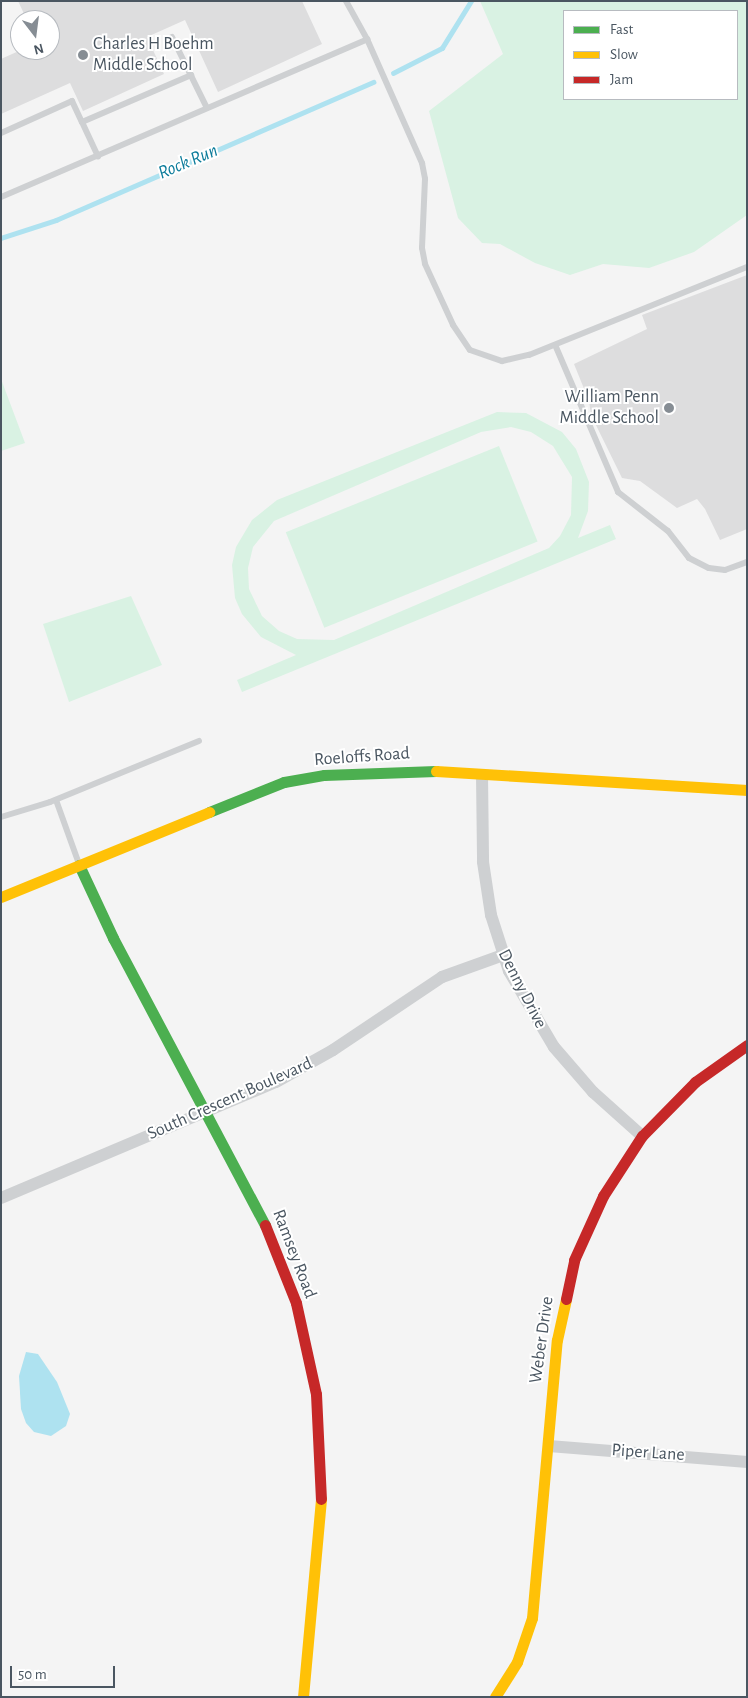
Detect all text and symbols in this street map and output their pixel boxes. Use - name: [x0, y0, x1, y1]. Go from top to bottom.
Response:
- north arrow: [10, 10, 60, 60]
- legend: [563, 10, 738, 100]
- text: Fast: [610, 22, 633, 37]
- place label: Charles H Boehm Middle School: [93, 34, 214, 76]
- text: N: [32, 40, 45, 57]
- text: Slow: [610, 47, 638, 62]
- marker: Charles H Boehm Middle School: [77, 49, 89, 61]
- text: Jam: [610, 72, 633, 87]
- water label: Rock Run: [155, 139, 221, 185]
- place label: William Penn Middle School: [560, 387, 659, 429]
- marker: William Penn Middle School: [663, 402, 675, 414]
- street label: Roeloffs Road: [314, 743, 410, 771]
- street label: Denny Drive: [493, 946, 551, 1032]
- street label: South Crescent Boulevard: [144, 1053, 316, 1145]
- street label: Ramsey Road: [267, 1206, 321, 1302]
- street label: Weber Drive: [525, 1295, 559, 1385]
- street label: Piper Lane: [611, 1440, 685, 1466]
- scale bar: [12, 1656, 118, 1688]
- text: 50 m: [18, 1667, 47, 1682]

